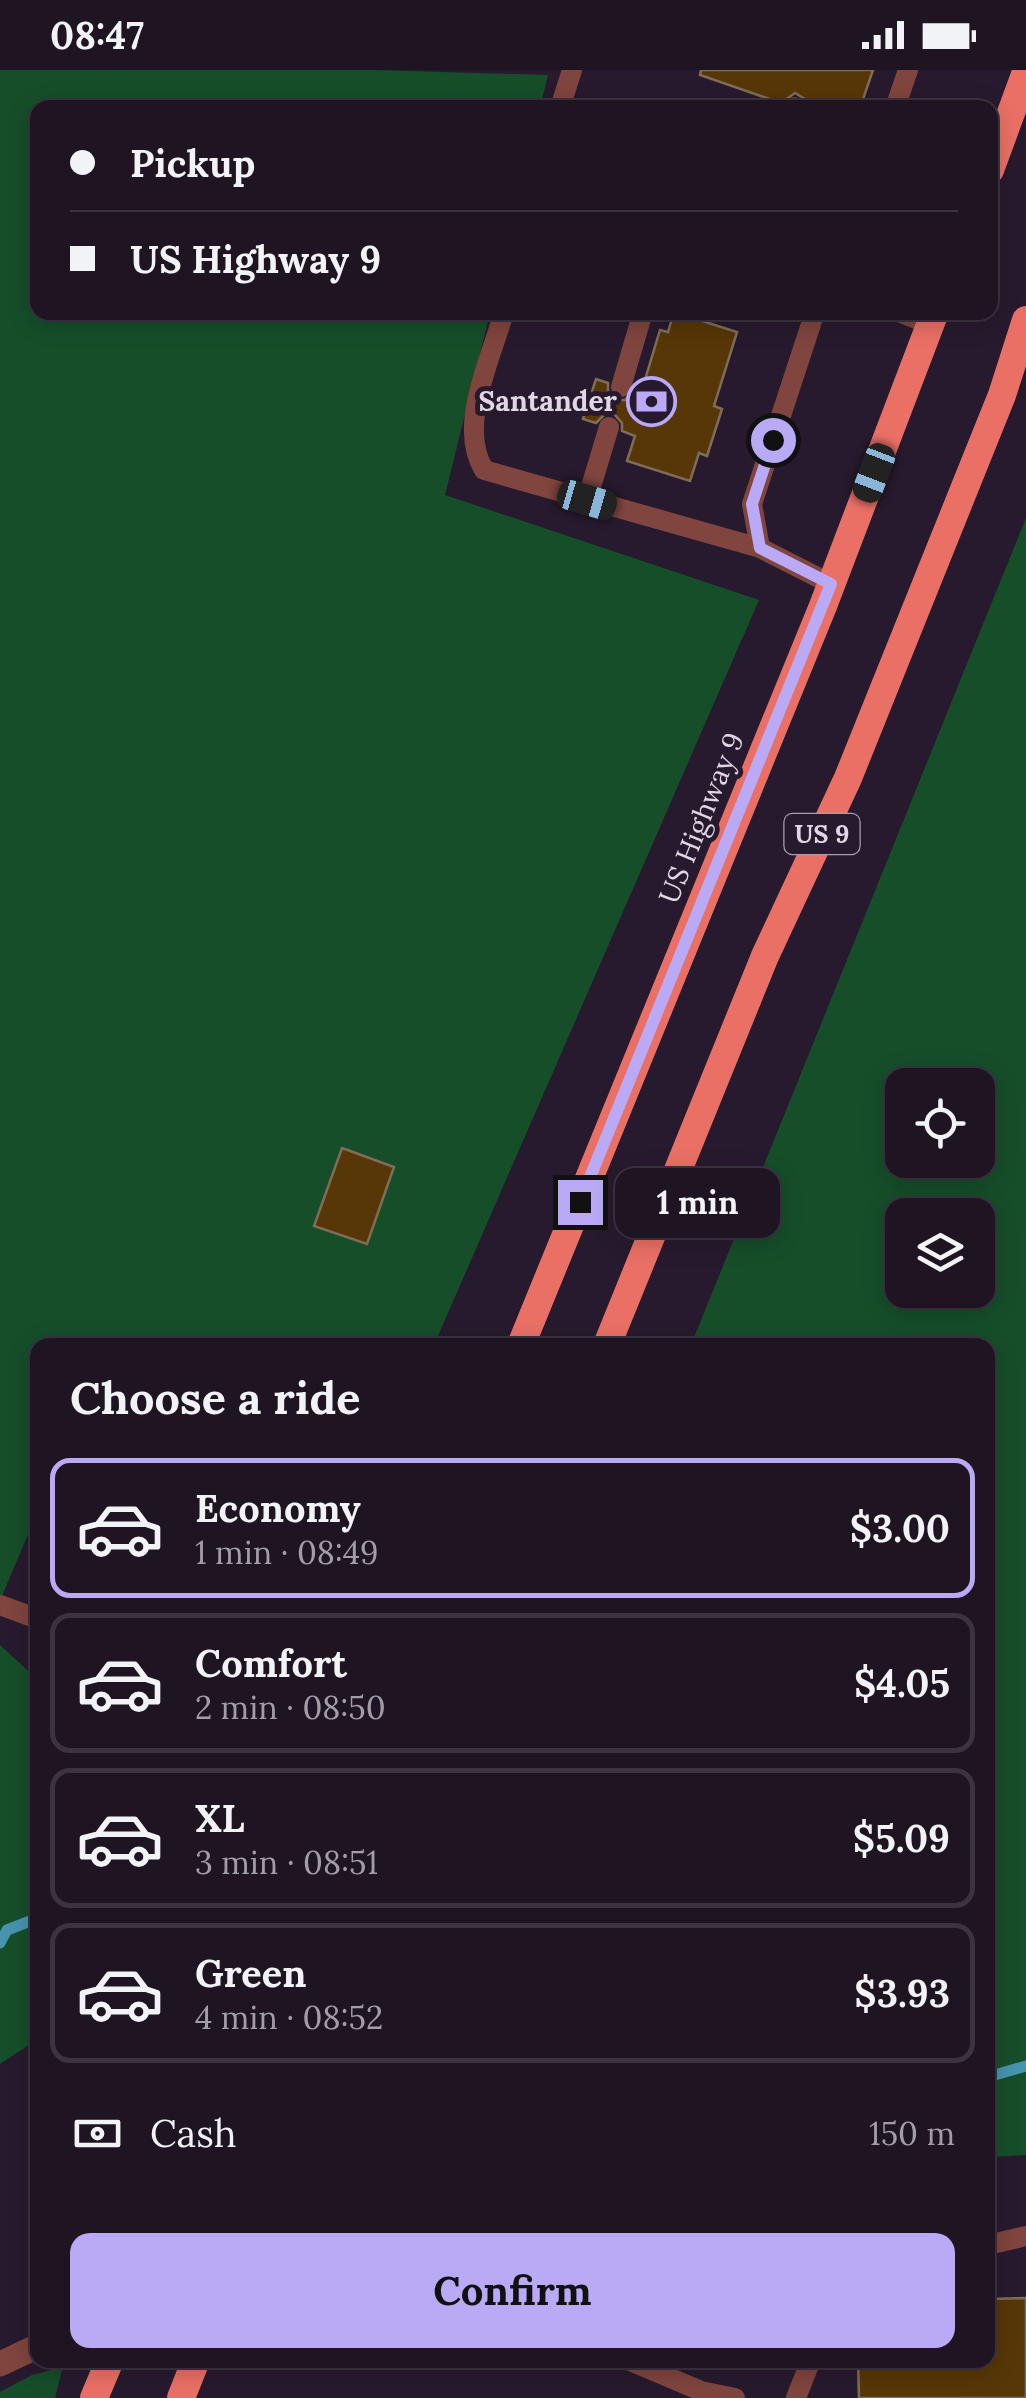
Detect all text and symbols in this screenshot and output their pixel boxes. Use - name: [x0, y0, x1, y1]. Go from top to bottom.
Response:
- text: 08:47: [50, 11, 144, 59]
- text: Pickup: [130, 139, 255, 187]
- text: US Highway 9: [130, 235, 381, 283]
- bank icon: Santander: [626, 375, 678, 427]
- place label: Santander: [479, 383, 618, 419]
- route start: [751, 418, 796, 463]
- car: [849, 440, 899, 506]
- car: [554, 477, 620, 523]
- street label: US Highway 9: [650, 727, 752, 909]
- road number: US 9: [784, 814, 860, 854]
- map controls: [885, 1068, 995, 1308]
- button: locate: [885, 1068, 995, 1178]
- callout: 1 min: [615, 1167, 780, 1237]
- route end: [558, 1180, 603, 1225]
- text: 1 min: [657, 1182, 738, 1223]
- button: layers: [885, 1198, 995, 1308]
- text: Choose a ride: [70, 1369, 360, 1426]
- icon: car: [75, 1483, 165, 1573]
- text: Economy: [195, 1484, 361, 1532]
- text: $3.00: [850, 1504, 950, 1552]
- text: 1 min · 08:49: [195, 1532, 379, 1573]
- icon: car: [75, 1638, 165, 1728]
- text: Comfort: [195, 1639, 347, 1687]
- text: $4.05: [854, 1659, 950, 1707]
- text: 2 min · 08:50: [195, 1687, 386, 1728]
- icon: car: [75, 1793, 165, 1883]
- text: XL: [195, 1794, 245, 1842]
- text: $5.09: [853, 1814, 950, 1862]
- text: 3 min · 08:51: [195, 1842, 378, 1883]
- icon: car: [75, 1948, 165, 2038]
- text: Green: [195, 1949, 307, 1997]
- text: $3.93: [854, 1969, 950, 2017]
- text: 4 min · 08:52: [195, 1997, 383, 2038]
- icon: cash: [70, 2106, 125, 2161]
- text: Cash: [150, 2109, 237, 2157]
- text: 150 m: [869, 2113, 955, 2154]
- button: Confirm: [70, 2233, 955, 2348]

